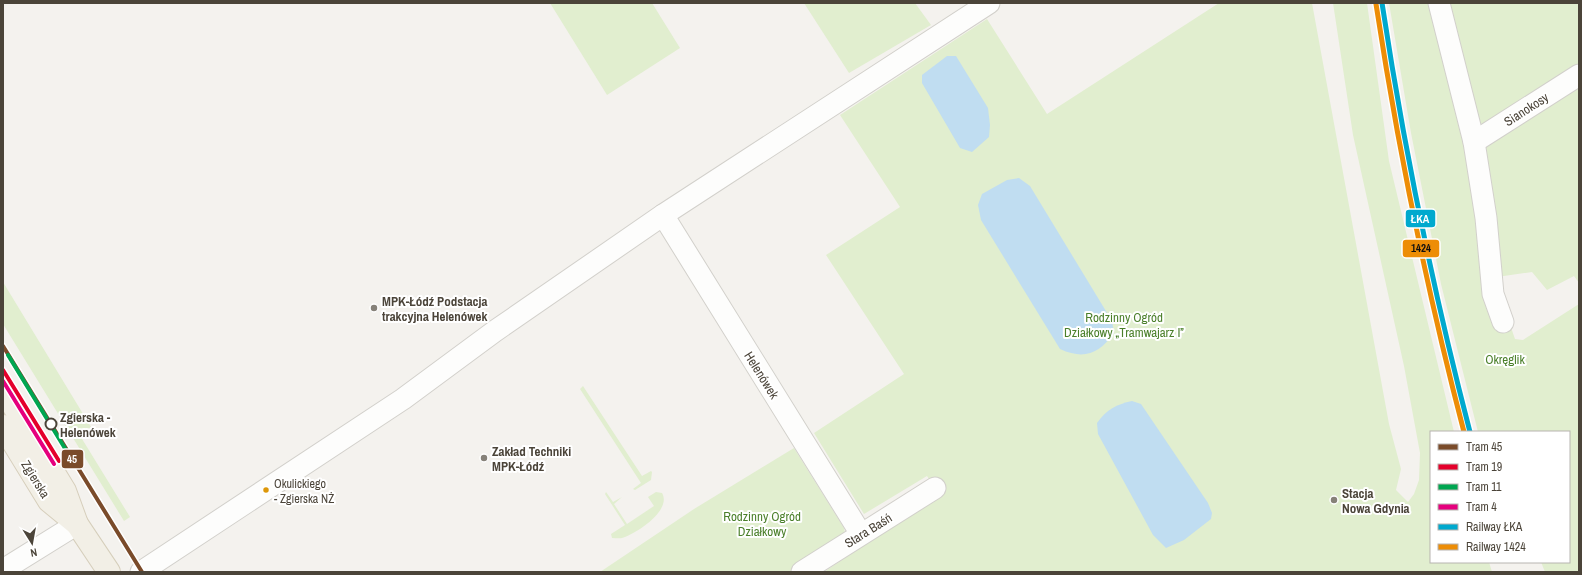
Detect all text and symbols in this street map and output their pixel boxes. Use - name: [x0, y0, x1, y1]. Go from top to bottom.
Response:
- street label: Sianokosy: [1501, 88, 1552, 130]
- line badge: ŁKA: [1405, 209, 1436, 228]
- text: ŁKA: [1411, 212, 1430, 226]
- line badge: 1424: [1402, 239, 1440, 258]
- text: 1424: [1411, 241, 1431, 255]
- place label: MPK-Łódź Podstacja trakcyjna Helenówek: [382, 293, 488, 325]
- marker: MPK-Łódź Podstacja trakcyjna Helenówek: [369, 303, 379, 313]
- park label: Rodzinny Ogród Działkowy „Tramwajarz I”: [1064, 309, 1184, 341]
- street label: Helenówek: [740, 348, 783, 403]
- park label: Okręglik: [1485, 351, 1526, 368]
- place label: Zgierska - Helenówek: [60, 409, 116, 441]
- marker: Zgierska - Helenówek: [44, 417, 58, 431]
- legend: [1430, 431, 1570, 563]
- text: Tram 45: [1466, 439, 1503, 455]
- place label: Zakład Techniki MPK-Łódź: [492, 443, 571, 475]
- line badge: 45: [61, 449, 84, 469]
- text: 45: [67, 452, 77, 466]
- marker: Zakład Techniki MPK-Łódź: [479, 453, 489, 463]
- street label: Zgierska: [17, 457, 54, 501]
- text: Tram 19: [1466, 459, 1502, 475]
- place label: Okulickiego - Zgierska NŻ: [274, 476, 334, 507]
- text: Tram 11: [1466, 479, 1502, 495]
- marker: Okulickiego - Zgierska NŻ: [261, 485, 271, 495]
- place label: Stacja Nowa Gdynia: [1342, 485, 1410, 517]
- marker: Stacja Nowa Gdynia: [1329, 495, 1339, 505]
- text: Tram 4: [1466, 499, 1497, 515]
- park label: Rodzinny Ogród Działkowy: [723, 508, 801, 540]
- street label: Stara Baśń: [841, 509, 895, 552]
- text: Railway ŁKA: [1466, 519, 1523, 535]
- north arrow: [12, 523, 52, 563]
- text: Railway 1424: [1466, 539, 1526, 555]
- text: N: [29, 545, 38, 560]

